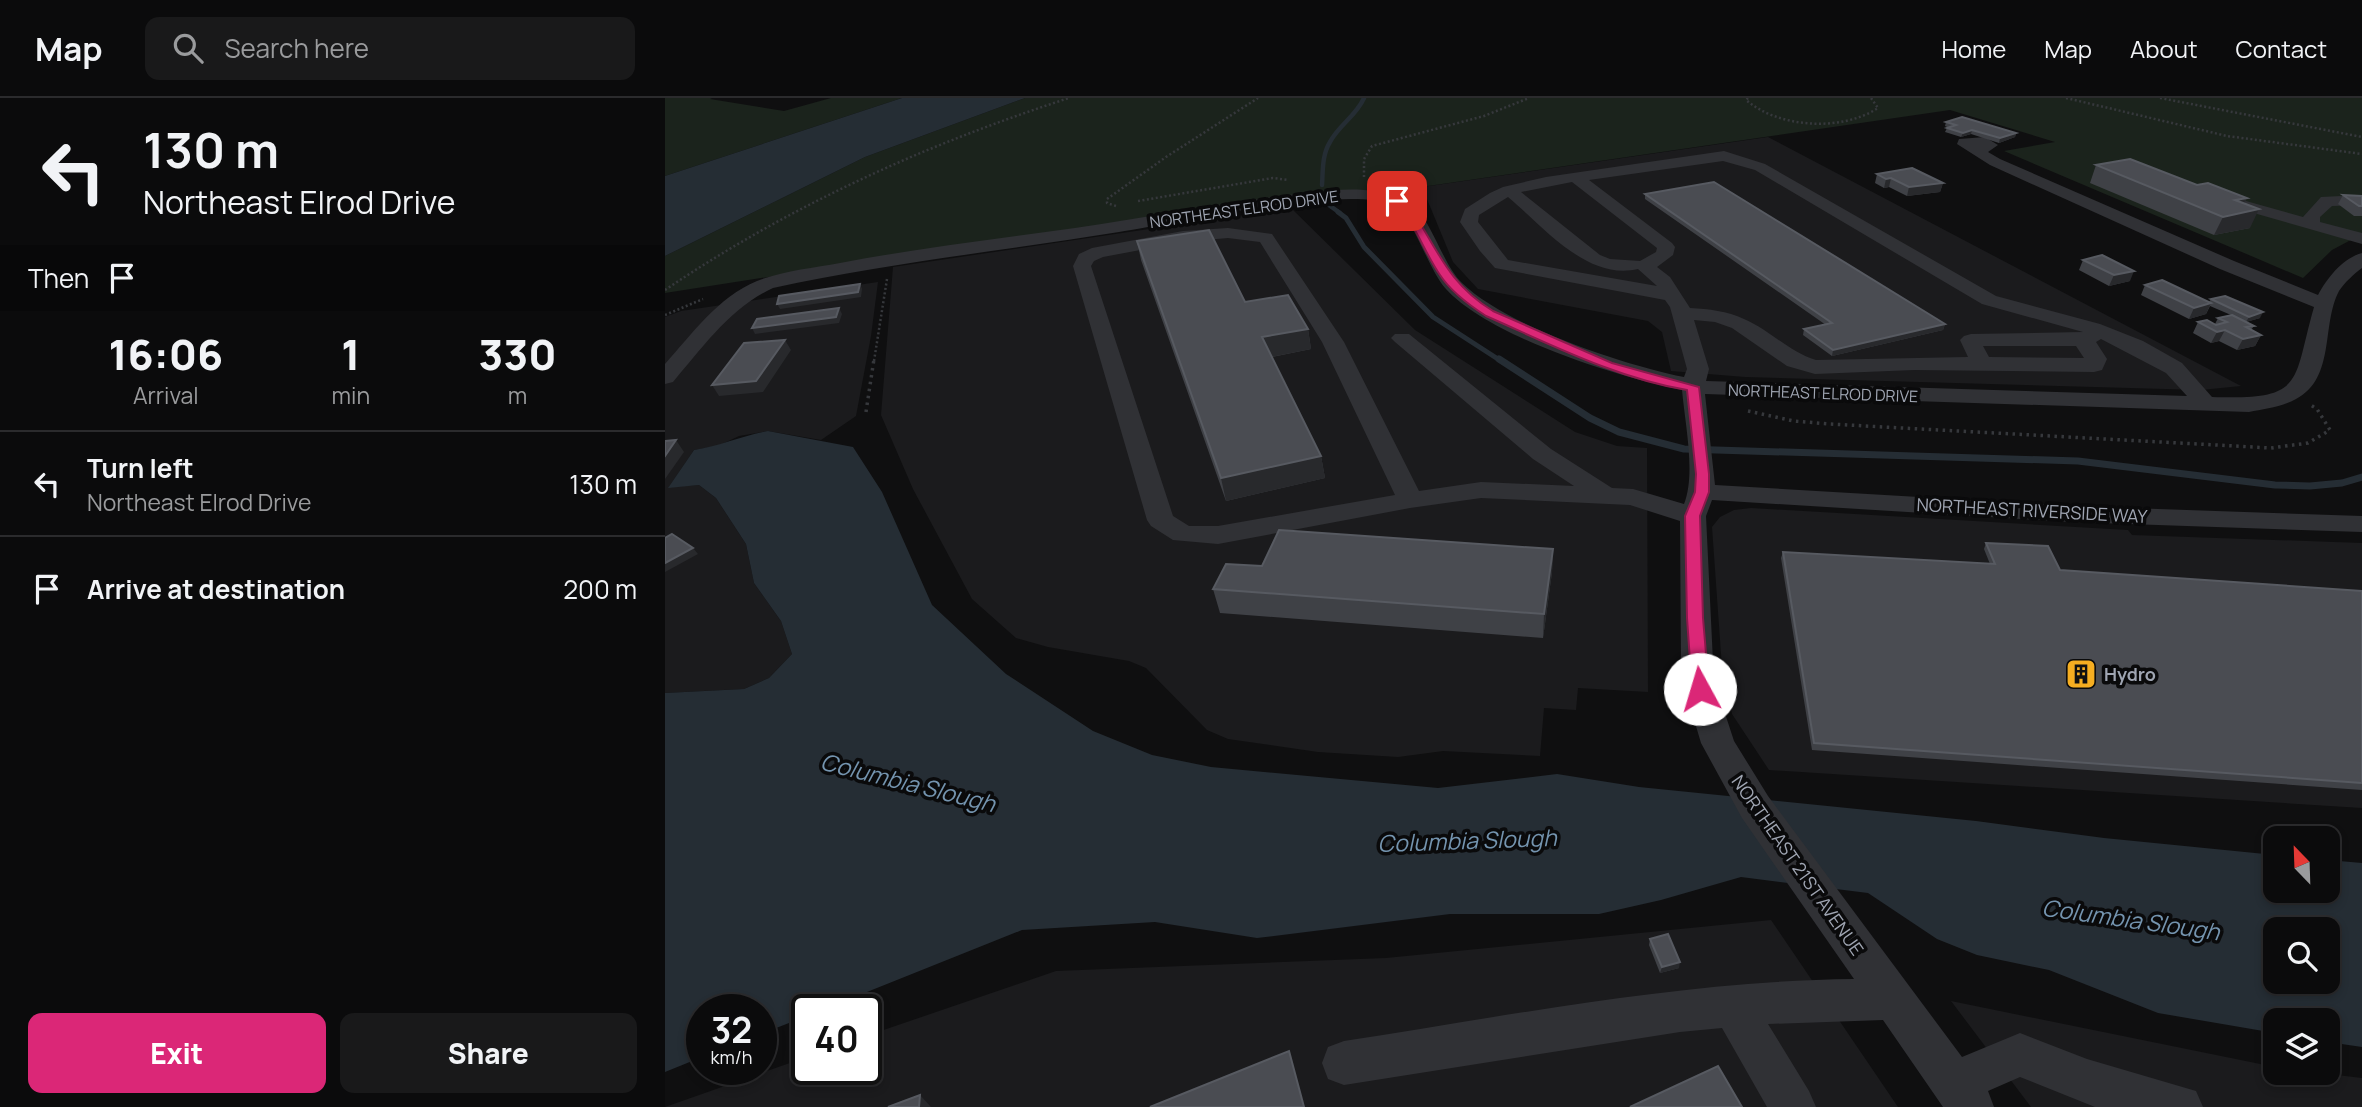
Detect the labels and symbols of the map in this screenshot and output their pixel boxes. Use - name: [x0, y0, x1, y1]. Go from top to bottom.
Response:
- pin: [1367, 171, 1427, 231]
- street label: NORTHEAST ELROD DRIVE: [1148, 185, 1340, 233]
- street label: NORTHEAST ELROD DRIVE: [1727, 379, 1919, 407]
- street label: NORTHEAST RIVERSIDE WAY: [1916, 492, 2149, 528]
- position arrow: [1663, 652, 1737, 726]
- building icon: Hydro: [2064, 657, 2098, 691]
- place label: Hydro: [2104, 662, 2156, 686]
- water label: Columbia Slough: [817, 745, 1000, 820]
- street label: NORTHEAST 21ST AVENUE: [1727, 770, 1869, 960]
- water label: Columbia Slough: [1377, 821, 1558, 859]
- north arrow: [2263, 826, 2340, 903]
- water label: Columbia Slough: [2040, 891, 2223, 947]
- speed limit sign: 40: [791, 994, 882, 1085]

